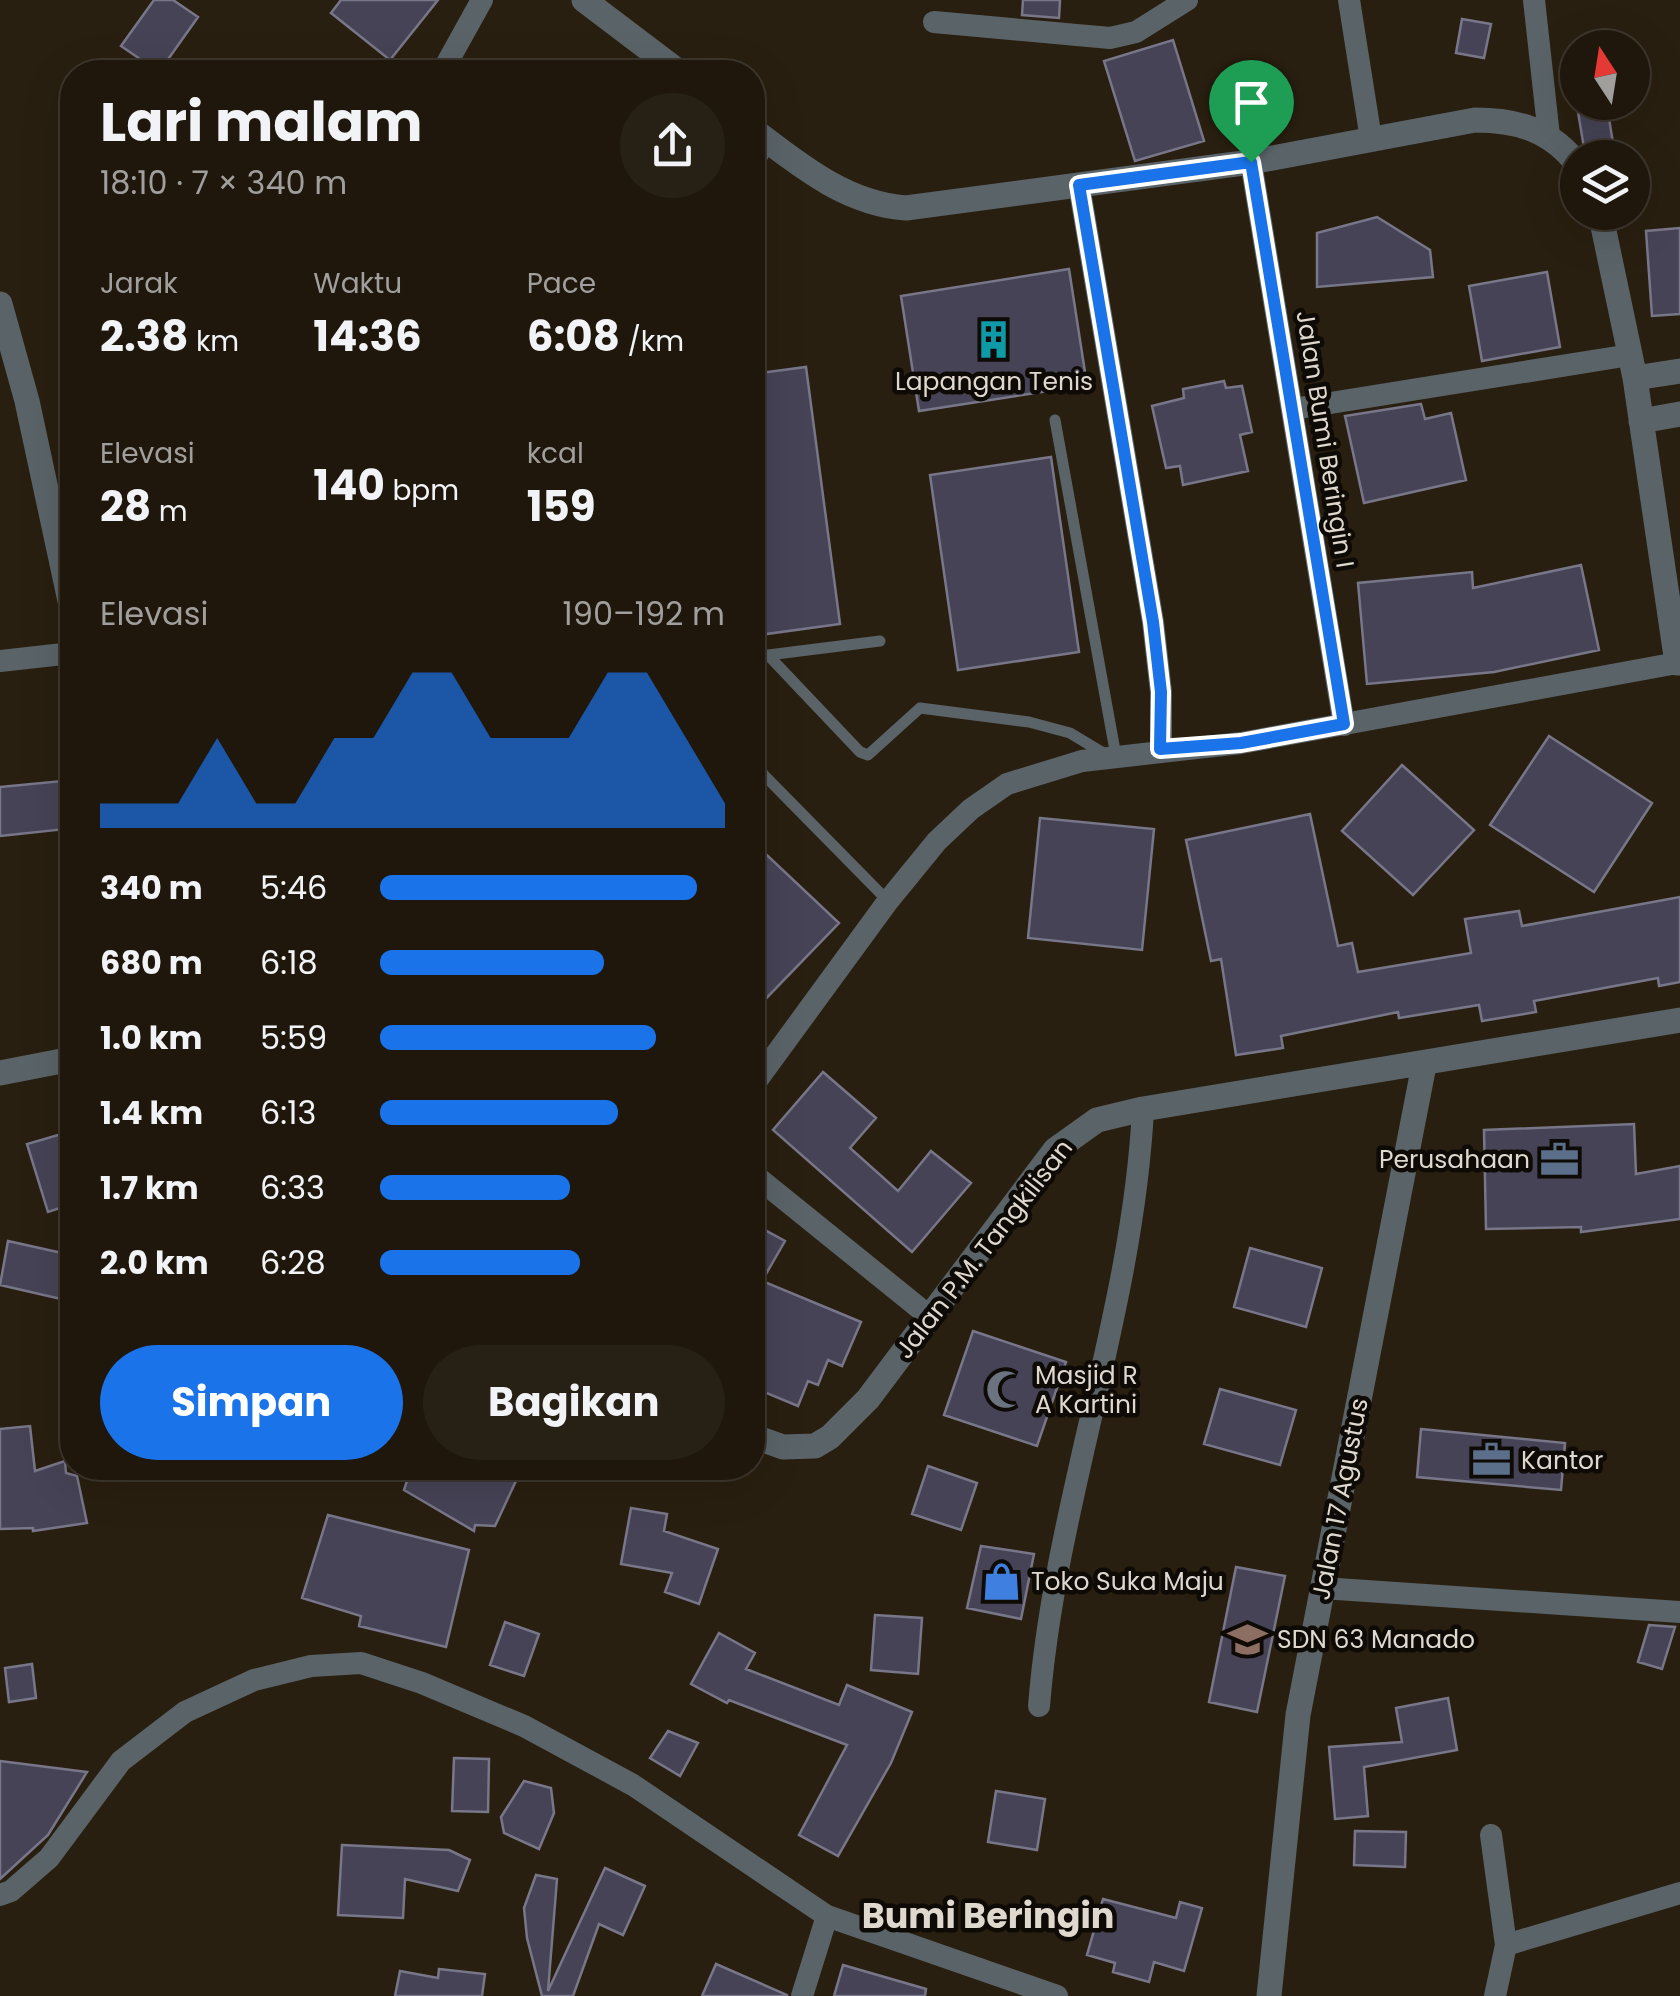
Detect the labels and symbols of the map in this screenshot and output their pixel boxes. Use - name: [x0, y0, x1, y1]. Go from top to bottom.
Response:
- north arrow: [1560, 30, 1650, 120]
- pin: [1209, 60, 1294, 163]
- street label: Jalan Bumi Beringin I: [1287, 308, 1363, 570]
- building icon: Lapangan Tenis: [973, 319, 1015, 361]
- place label: Lapangan Tenis: [895, 364, 1093, 399]
- street label: Jalan P.M. Tangkilisan: [887, 1132, 1081, 1366]
- office icon: Perusahaan: [1539, 1138, 1581, 1180]
- place label: Perusahaan: [1379, 1142, 1530, 1177]
- place label: Masjid R A Kartini: [1035, 1358, 1138, 1422]
- mosque icon: Masjid R A Kartini: [984, 1368, 1026, 1410]
- street label: Jalan 17 Agustus: [1303, 1395, 1377, 1603]
- office icon: Kantor: [1470, 1439, 1512, 1481]
- place label: Kantor: [1521, 1443, 1603, 1478]
- shop icon: Toko Suka Maju: [980, 1560, 1022, 1602]
- place label: Toko Suka Maju: [1031, 1564, 1224, 1599]
- school or university icon: SDN 63 Manado: [1226, 1618, 1268, 1660]
- place label: SDN 63 Manado: [1277, 1622, 1475, 1657]
- district label: Bumi Beringin: [862, 1891, 1114, 1940]

